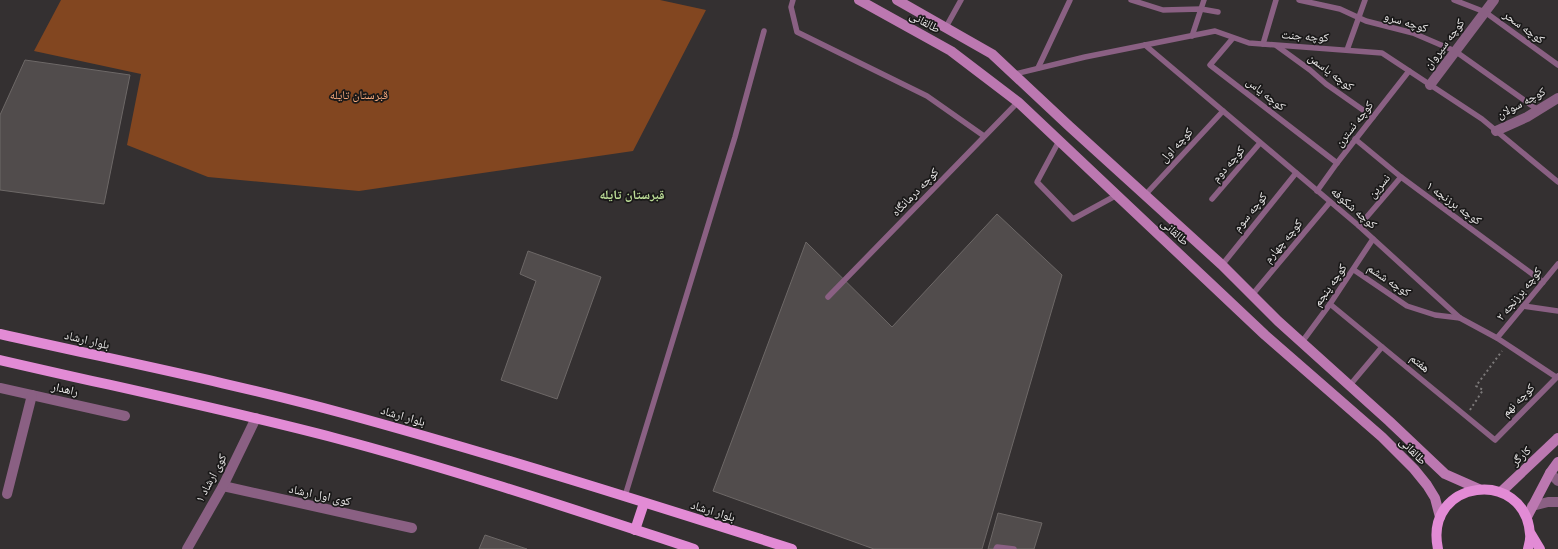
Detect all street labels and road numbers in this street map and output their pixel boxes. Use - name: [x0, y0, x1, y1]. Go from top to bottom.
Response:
- street label: کوچه سحر: [1500, 6, 1548, 47]
- street label: طالقانی: [907, 7, 943, 36]
- street label: کوچه سرو: [1382, 8, 1430, 35]
- street label: کوچه سیروان: [1420, 16, 1468, 72]
- street label: کوچه جنت: [1281, 26, 1329, 45]
- street label: کوچه یاسمن: [1305, 49, 1357, 94]
- street label: کوچه یاس: [1243, 74, 1289, 114]
- street label: کوچه سولان: [1494, 83, 1548, 122]
- street label: کوچه نسترن: [1331, 98, 1376, 150]
- street label: کوچه اول: [1156, 124, 1196, 165]
- street label: کوچه دوم: [1208, 142, 1248, 186]
- street label: کوچه درمانگاه: [888, 164, 941, 219]
- street label: نسرین: [1364, 170, 1393, 201]
- street label: کوچه برزنجه ۱: [1424, 178, 1485, 228]
- street label: کوچه شکوفه: [1328, 184, 1380, 232]
- street label: کوچه سوم: [1229, 189, 1271, 235]
- street label: طالقانی: [1158, 215, 1192, 248]
- street label: کوچه چهارم: [1260, 216, 1306, 266]
- street label: کوچه پنجم: [1310, 260, 1351, 309]
- street label: کوچه ششم: [1364, 260, 1414, 300]
- street label: کوچه برزنجه ۲: [1492, 264, 1545, 324]
- street label: بلوار ارشاد: [63, 327, 111, 352]
- street label: هفتم: [1407, 350, 1433, 376]
- street label: راهدار: [49, 378, 80, 399]
- street label: کوچه نهم: [1498, 380, 1538, 420]
- street label: بلوار ارشاد: [379, 402, 427, 429]
- street label: طالقانی: [1397, 434, 1430, 468]
- street label: کارگر: [1507, 442, 1534, 469]
- street label: کوی ارشاد ۱: [192, 451, 230, 505]
- street label: کوی اول ارشاد: [288, 481, 352, 508]
- street label: بلوار ارشاد: [689, 497, 737, 525]

